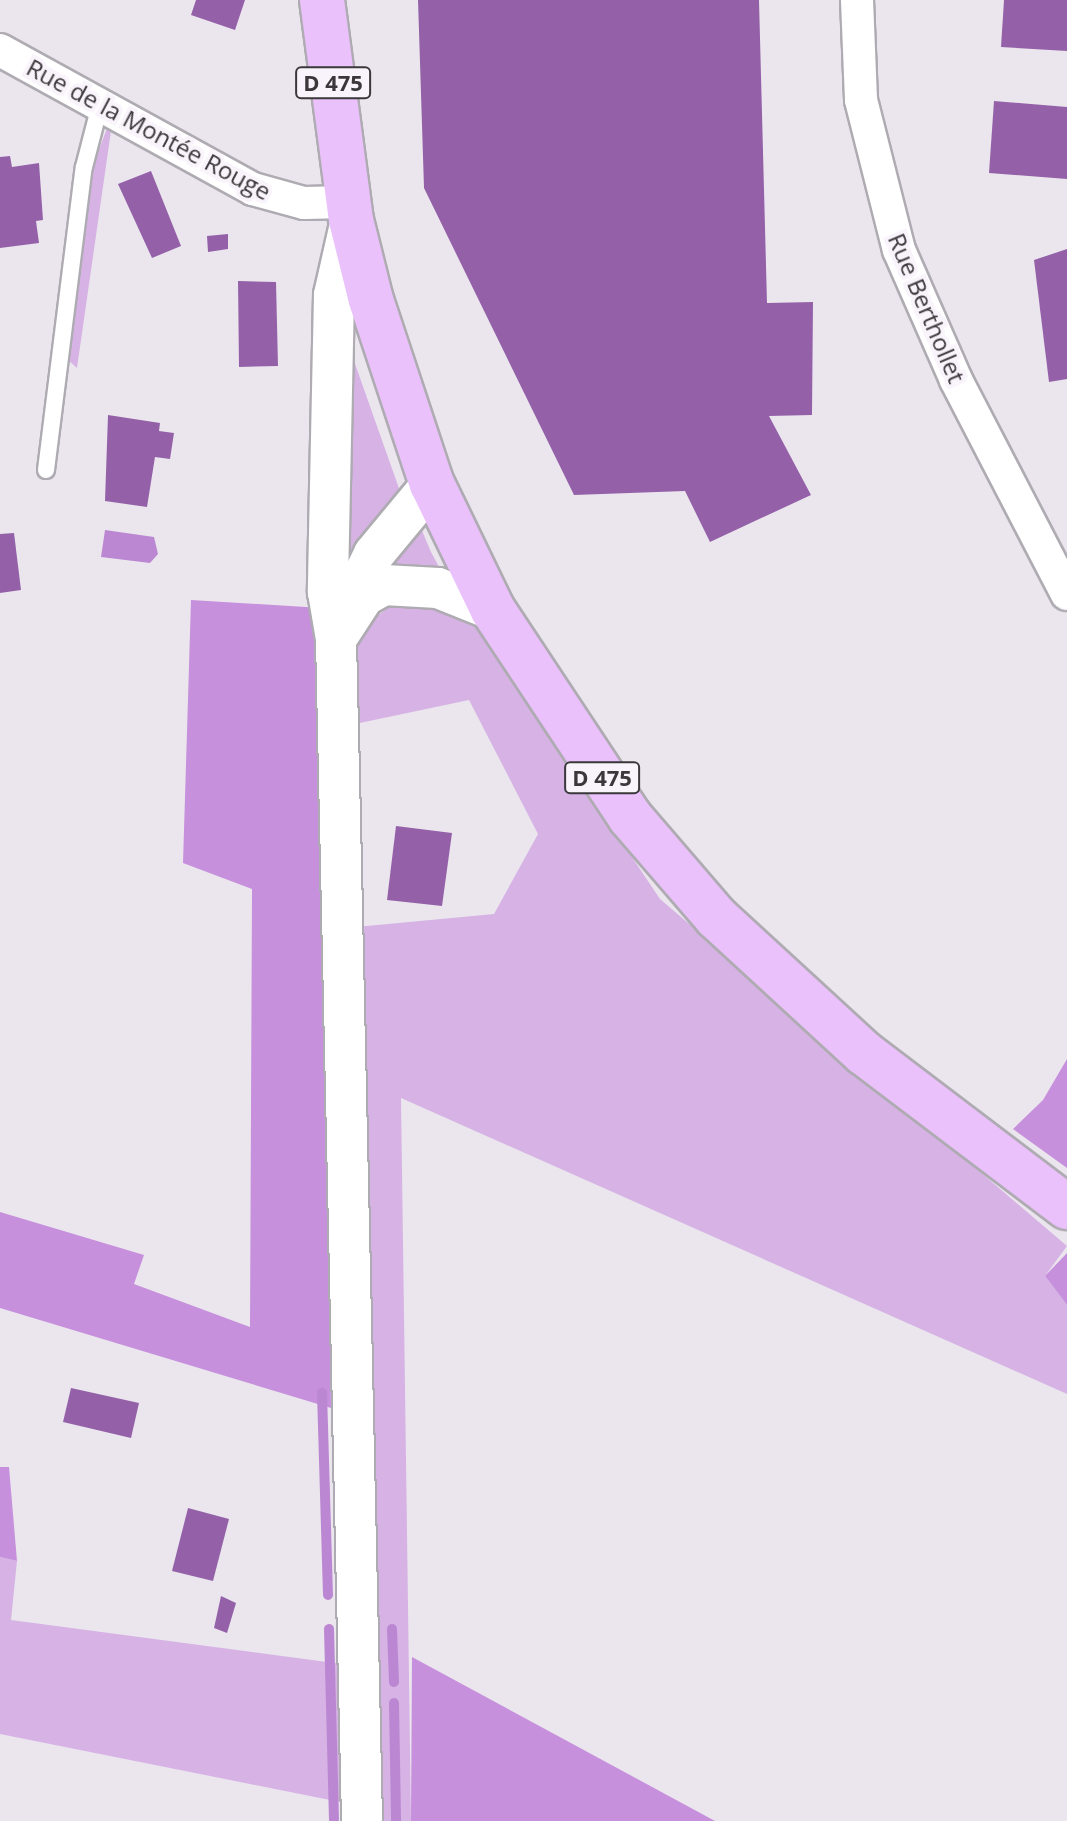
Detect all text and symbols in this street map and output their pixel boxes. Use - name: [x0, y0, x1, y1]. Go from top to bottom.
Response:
- street label: Rue de la Montée Rouge: [22, 52, 276, 206]
- road number: D 475: [295, 65, 371, 101]
- street label: Rue Berthollet: [883, 229, 971, 387]
- road number: D 475: [564, 760, 640, 796]

